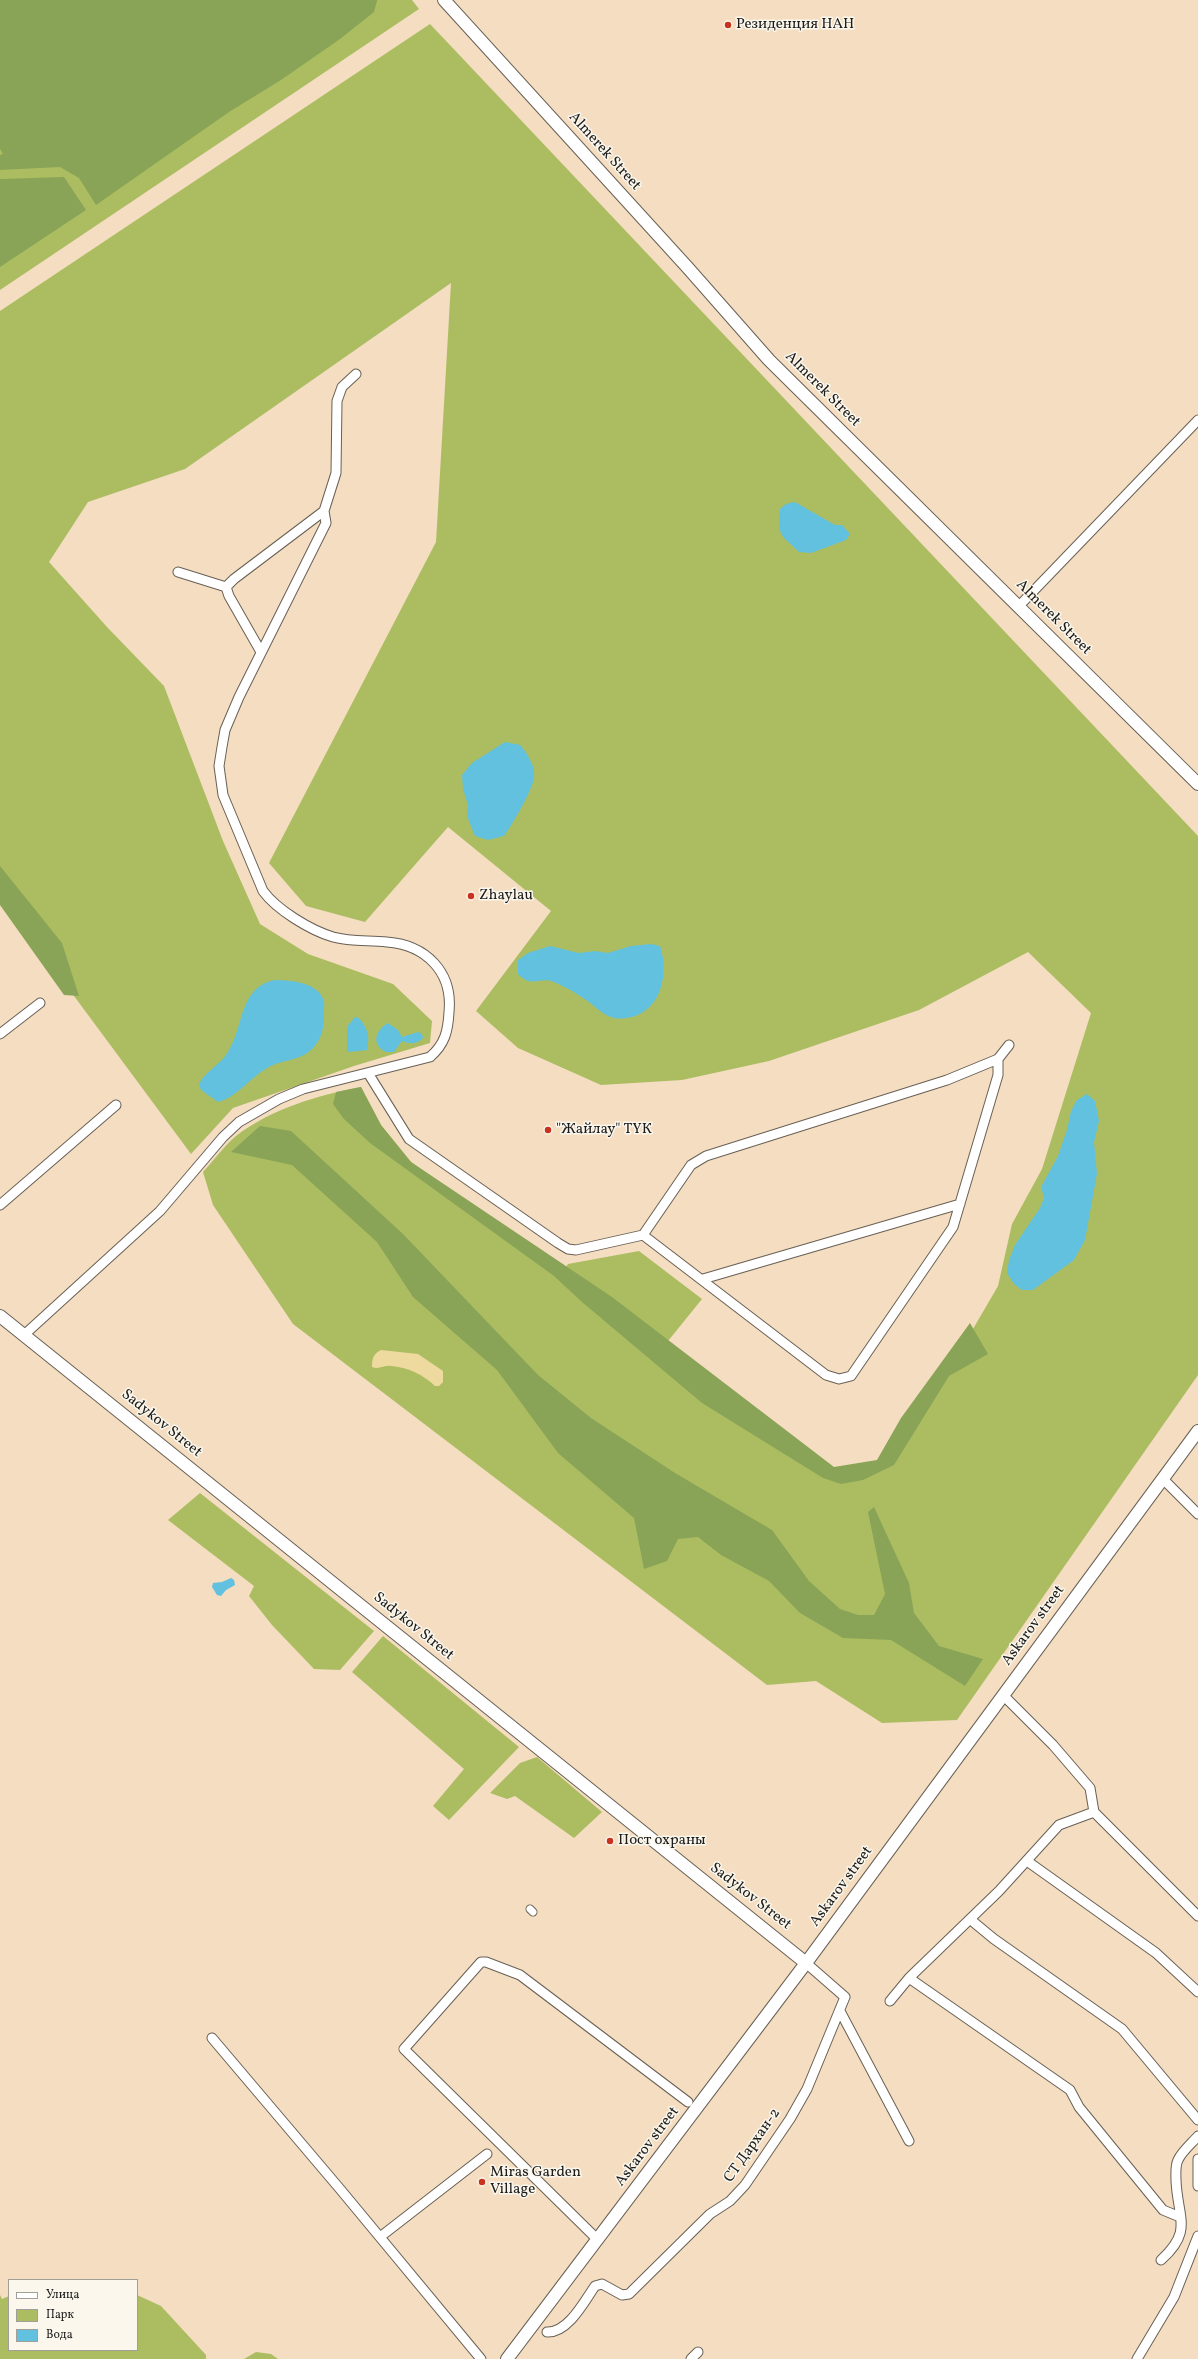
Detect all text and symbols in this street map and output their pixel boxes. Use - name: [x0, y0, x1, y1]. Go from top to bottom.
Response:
- place label: Резиденция НАН: [736, 16, 854, 34]
- marker: Резиденция НАН: [723, 20, 733, 30]
- street label: Almerek Street: [564, 109, 644, 195]
- street label: Almerek Street: [781, 349, 863, 431]
- street label: Almerek Street: [1012, 577, 1094, 659]
- place label: Zhaylau: [479, 887, 533, 905]
- marker: Zhaylau: [466, 891, 476, 901]
- place label: "Жайлау" ТҮК: [556, 1121, 652, 1139]
- marker: "Жайлау" ТҮК: [543, 1125, 553, 1135]
- street label: Sadykov Street: [117, 1386, 205, 1462]
- street label: Askarov street: [999, 1582, 1069, 1670]
- street label: Sadykov Street: [369, 1589, 457, 1665]
- place label: Пост охраны: [618, 1832, 706, 1850]
- marker: Пост охраны: [605, 1836, 615, 1846]
- street label: Askarov street: [807, 1843, 877, 1931]
- street label: Sadykov Street: [706, 1860, 794, 1934]
- street label: Askarov street: [612, 2104, 684, 2190]
- street label: СТ Дархан-2: [721, 2105, 785, 2187]
- place label: Miras Garden Village: [490, 2164, 581, 2199]
- marker: Miras Garden Village: [477, 2177, 487, 2187]
- legend: [8, 2279, 138, 2351]
- text: Улица: [46, 2287, 79, 2303]
- text: Парк: [46, 2307, 74, 2323]
- text: Вода: [46, 2327, 73, 2343]

